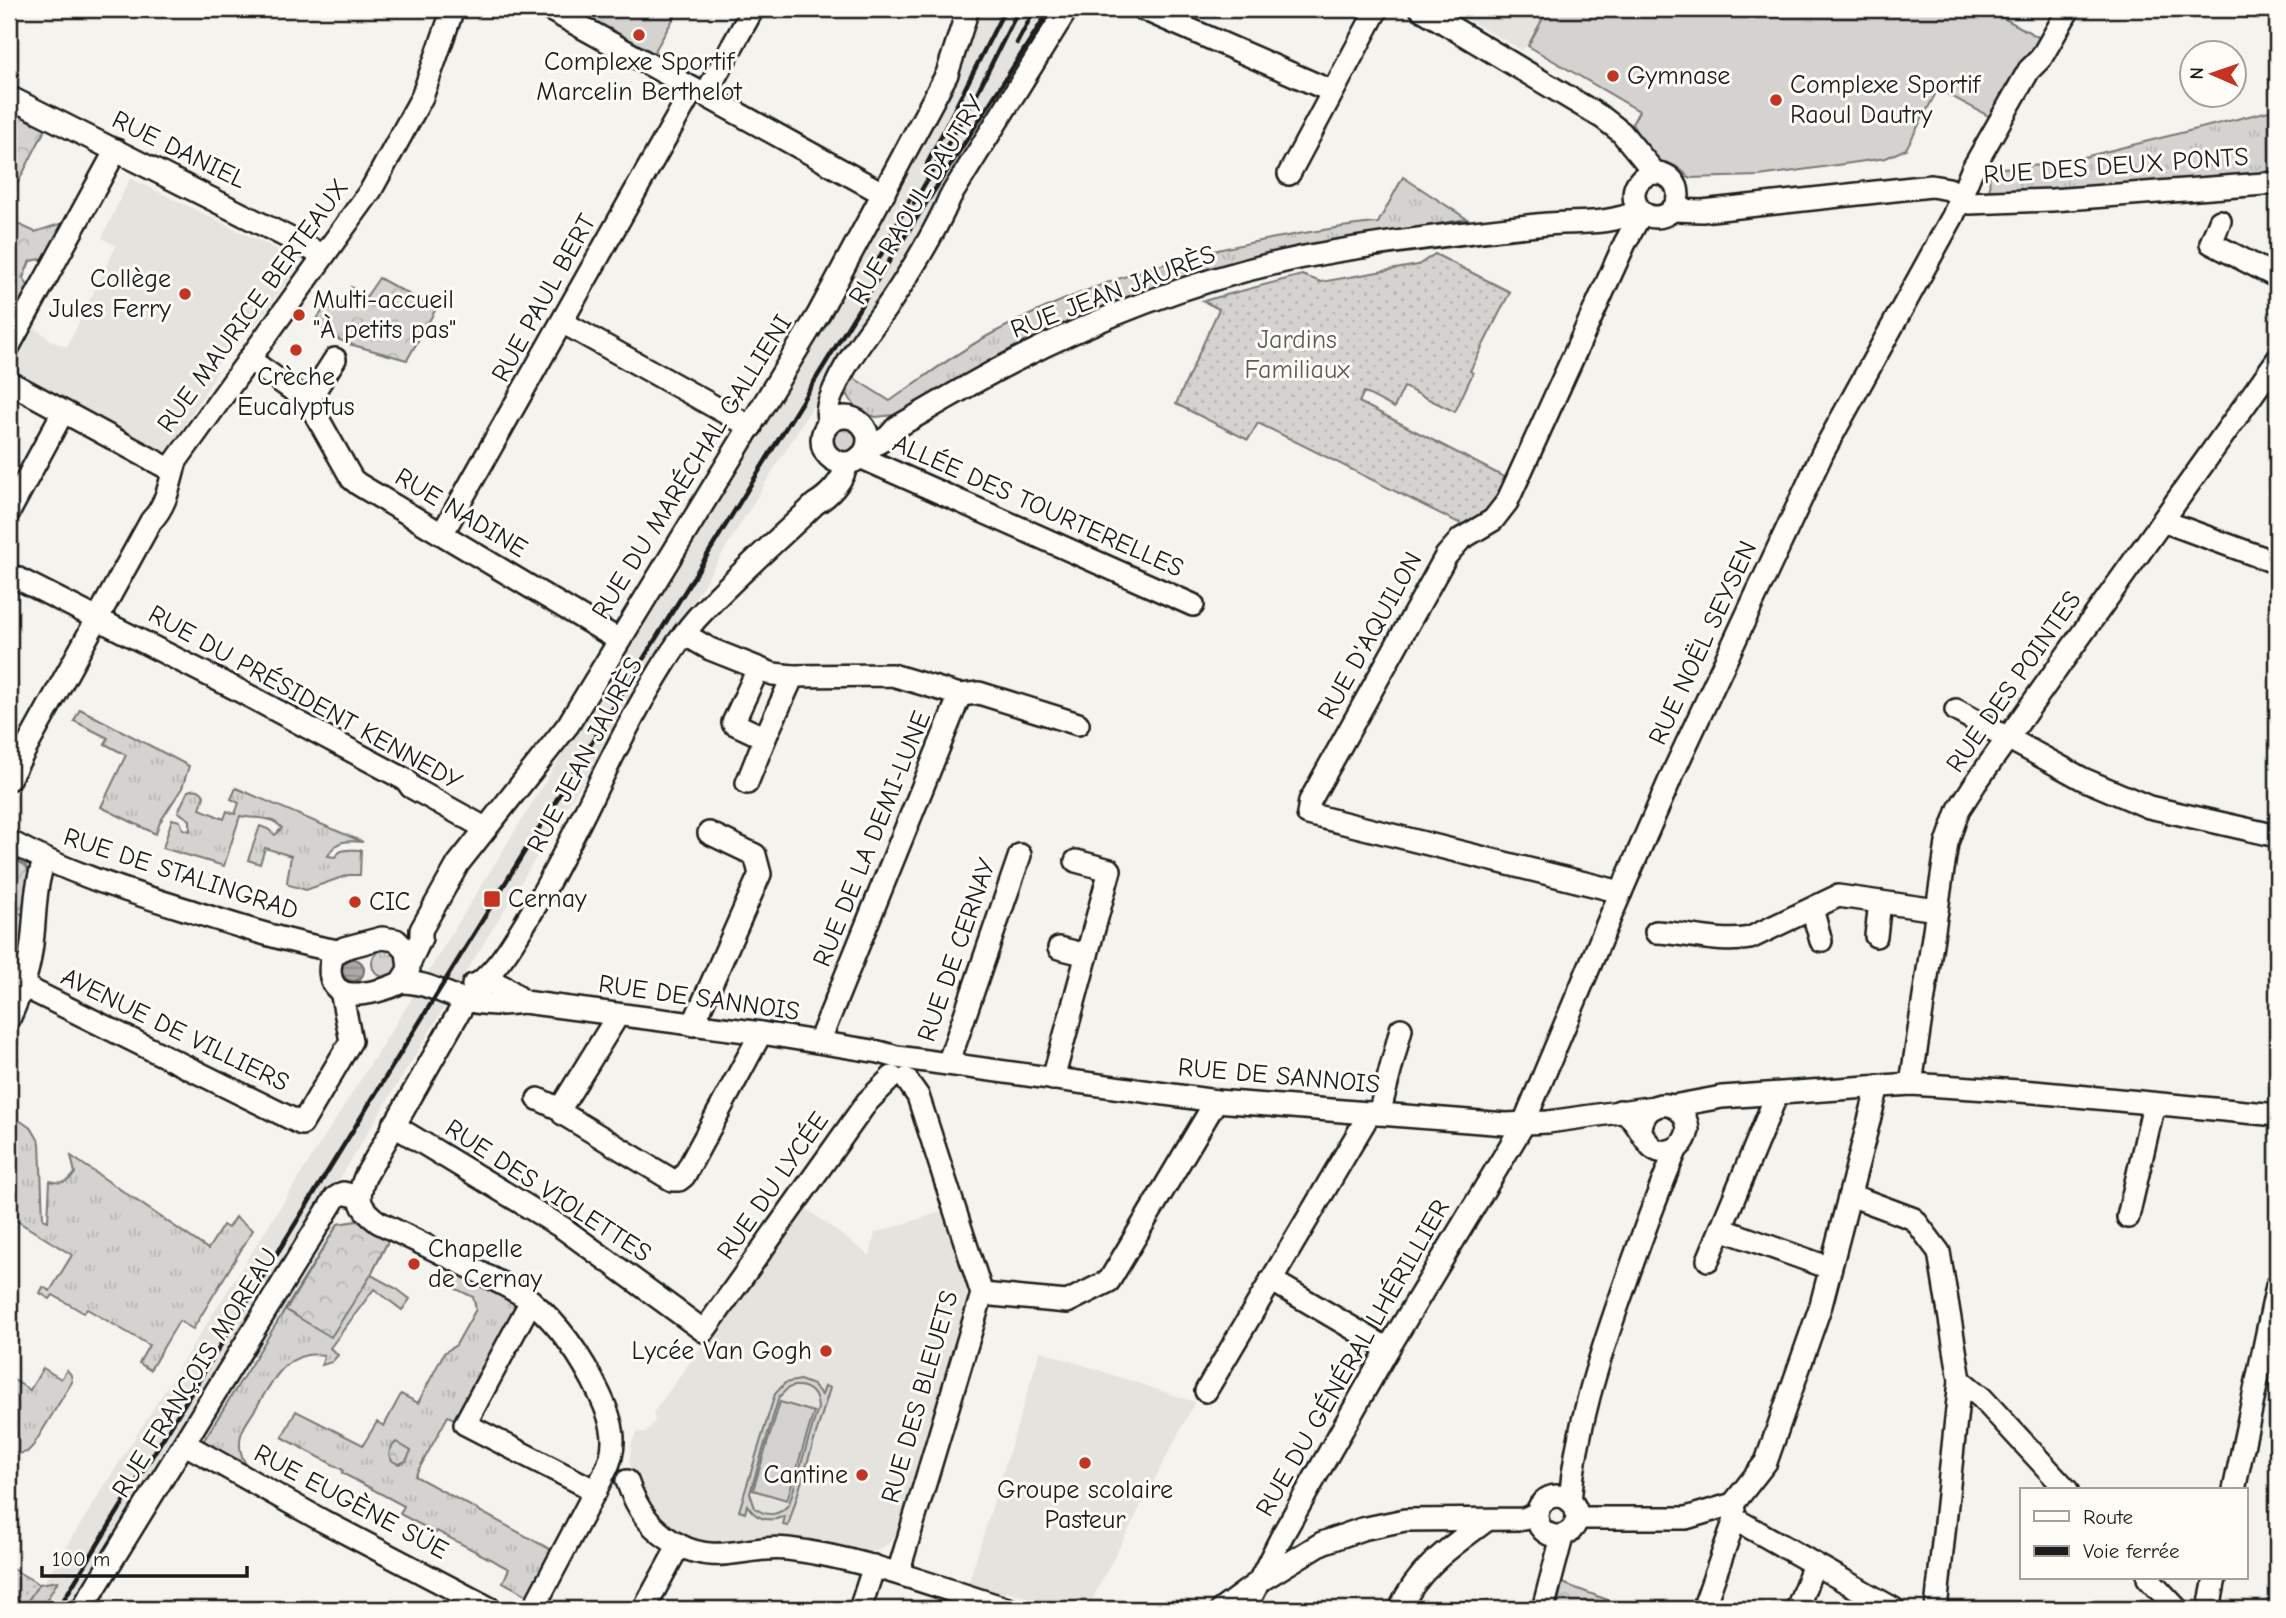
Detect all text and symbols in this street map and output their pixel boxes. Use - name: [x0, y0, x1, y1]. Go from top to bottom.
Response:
- marker: Complexe Sportif Marcelin Berthelot: [631, 27, 647, 43]
- north arrow: [2178, 38, 2248, 108]
- place label: Complexe Sportif Marcelin Berthelot: [536, 47, 743, 107]
- place label: Gymnase: [1627, 61, 1730, 91]
- text: N: [2186, 67, 2208, 80]
- marker: Gymnase: [1605, 68, 1621, 84]
- place label: Complexe Sportif Raoul Dautry: [1790, 70, 1982, 130]
- street label: RUE RAOUL DAUTRY: [843, 90, 992, 310]
- marker: Complexe Sportif Raoul Dautry: [1768, 92, 1784, 108]
- street label: RUE DANIEL: [107, 105, 251, 195]
- street label: RUE DES DEUX PONTS: [1982, 142, 2250, 190]
- street label: RUE MAURICE BERTEAUX: [151, 174, 355, 438]
- street label: RUE PAUL BERT: [486, 209, 603, 387]
- street label: RUE JEAN JAURÈS: [1006, 238, 1220, 345]
- place label: Collège Jules Ferry: [49, 264, 171, 324]
- place label: Multi-accueil "À petits pas": [313, 285, 456, 345]
- marker: Collège Jules Ferry: [177, 286, 193, 302]
- marker: Multi-accueil "À petits pas": [291, 307, 307, 323]
- street label: RUE DU MARÉCHAL GALLIENI: [585, 309, 798, 625]
- park label: Jardins Familiaux: [1245, 325, 1350, 385]
- marker: Crèche Eucalyptus: [288, 342, 304, 358]
- place label: Crèche Eucalyptus: [237, 362, 355, 422]
- street label: ALLÉE DES TOURTERELLES: [888, 427, 1188, 584]
- street label: RUE NADINE: [390, 462, 532, 564]
- street label: RUE NOËL SEYSEN: [1643, 536, 1763, 750]
- street label: RUE D'AQUILON: [1312, 547, 1428, 725]
- street label: RUE DES POINTES: [1940, 586, 2088, 778]
- street label: RUE DU PRÉSIDENT KENNEDY: [143, 598, 468, 797]
- street label: RUE JEAN JAURÈS: [520, 652, 649, 858]
- street label: RUE DE LA DEMI-LUNE: [807, 707, 937, 971]
- street label: RUE DE STALINGRAD: [60, 822, 302, 926]
- street label: RUE DE CERNAY: [912, 854, 1003, 1046]
- place label: Cernay: [508, 884, 587, 914]
- place label: CIC: [369, 887, 410, 917]
- marker: Cernay: [482, 889, 502, 909]
- marker: CIC: [347, 894, 363, 910]
- street label: AVENUE DE VILLIERS: [56, 962, 294, 1098]
- street label: RUE DE SANNOIS: [597, 969, 801, 1027]
- street label: RUE DE SANNOIS: [1177, 1052, 1381, 1100]
- street label: RUE DU LYCÉE: [710, 1106, 835, 1266]
- street label: RUE DES VIOLETTES: [439, 1113, 657, 1269]
- street label: RUE DU GÉNÉRAL LHÉRILLIER: [1249, 1194, 1456, 1522]
- place label: Chapelle de Cernay: [428, 1234, 543, 1294]
- street label: RUE FRANÇOIS MOREAU: [106, 1243, 284, 1503]
- marker: Chapelle de Cernay: [406, 1256, 422, 1272]
- street label: RUE DES BLEUETS: [875, 1287, 965, 1507]
- place label: Lycée Van Gogh: [631, 1336, 812, 1366]
- marker: Lycée Van Gogh: [818, 1343, 834, 1359]
- street label: RUE EUGÈNE SÜE: [249, 1437, 454, 1566]
- marker: Groupe scolaire Pasteur: [1077, 1455, 1093, 1471]
- place label: Cantine: [763, 1460, 848, 1490]
- marker: Cantine: [854, 1467, 870, 1483]
- place label: Groupe scolaire Pasteur: [997, 1475, 1173, 1535]
- legend: [2020, 1488, 2248, 1580]
- text: Route: [2083, 1505, 2133, 1529]
- scale bar: [42, 1534, 247, 1578]
- text: Voie ferrée: [2083, 1539, 2180, 1563]
- text: 100 m: [52, 1547, 110, 1571]

